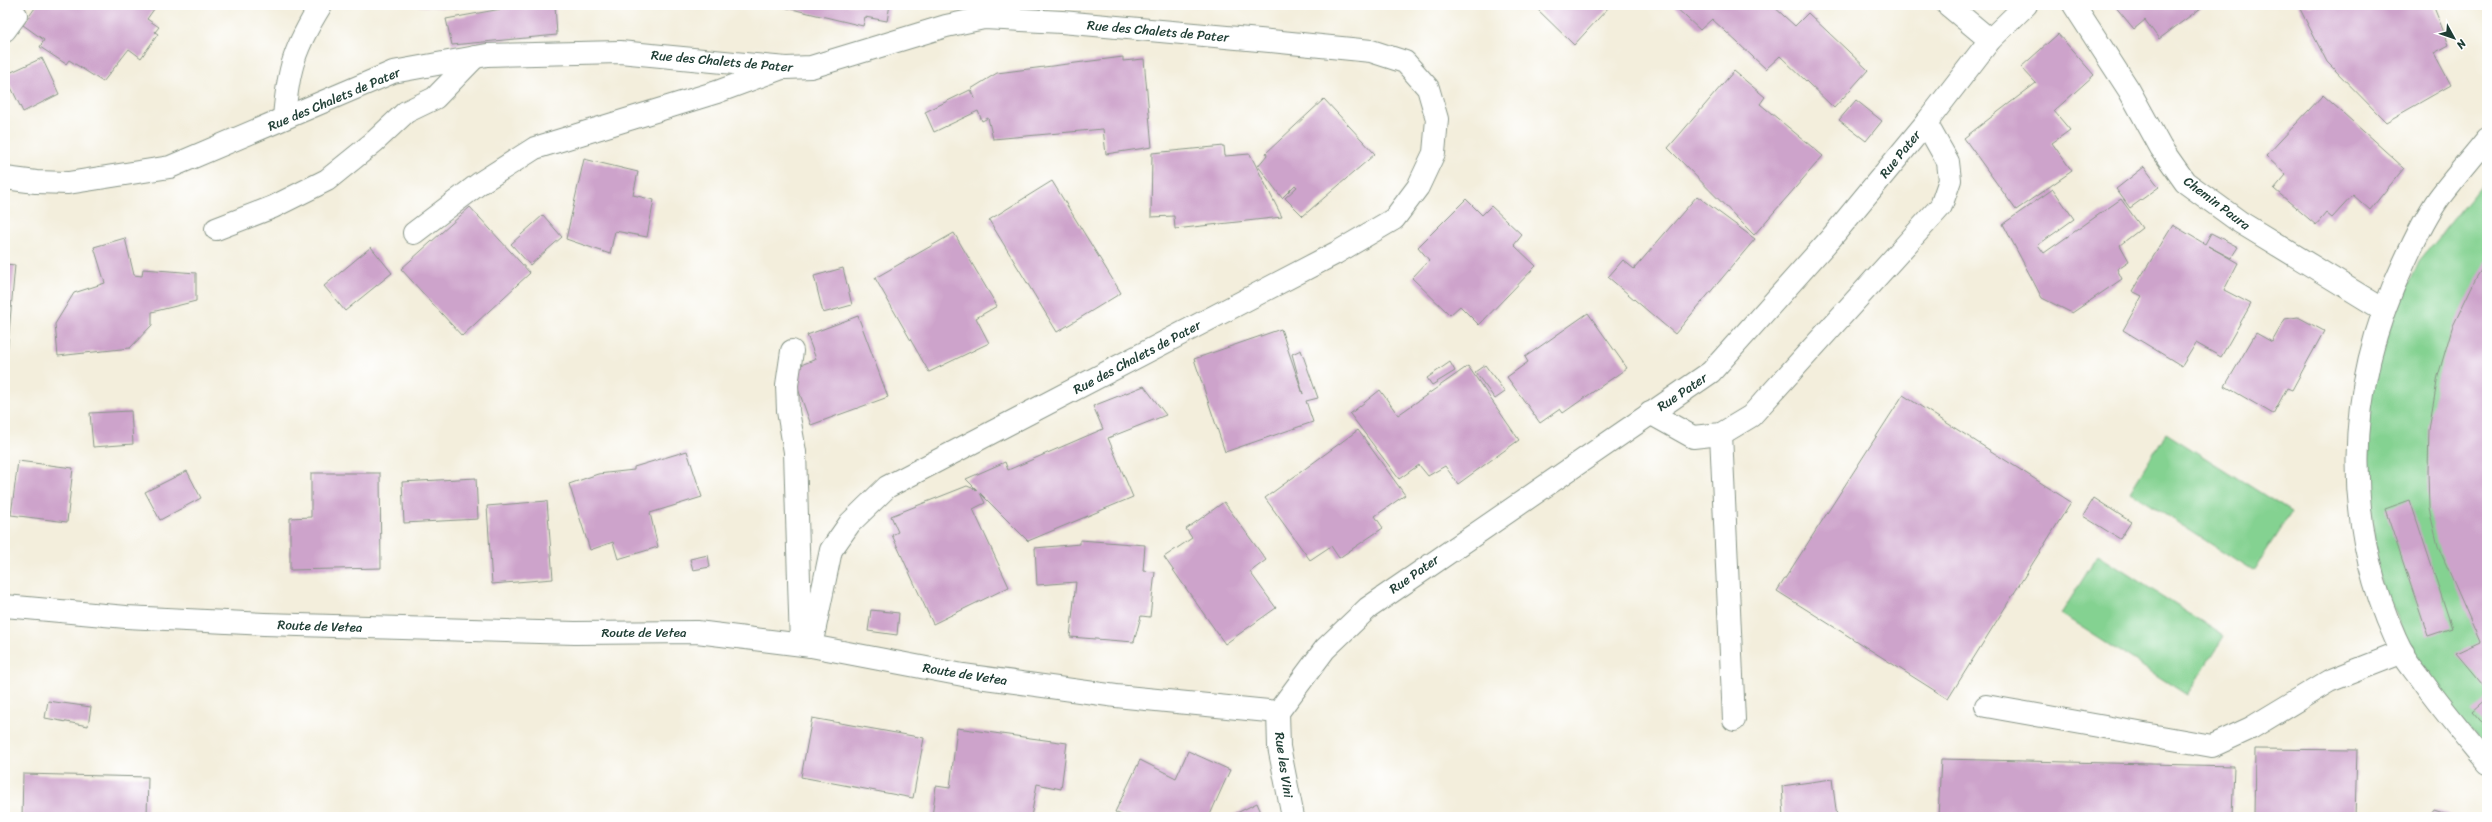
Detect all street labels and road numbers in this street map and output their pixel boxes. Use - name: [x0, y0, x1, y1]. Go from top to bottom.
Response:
- street label: Rue des Chalets de Pater: [1086, 13, 1231, 49]
- street label: Rue des Chalets de Pater: [650, 43, 795, 79]
- street label: Rue des Chalets de Pater: [264, 60, 405, 137]
- street label: Rue Pater: [1873, 124, 1927, 183]
- street label: Chemin Paura: [2179, 170, 2256, 236]
- street label: Rue des Chalets de Pater: [1069, 313, 1206, 401]
- street label: Rue Pater: [1652, 366, 1713, 417]
- street label: Rue Pater: [1384, 548, 1444, 600]
- street label: Route de Vetea: [277, 613, 363, 639]
- street label: Route de Vetea: [601, 621, 687, 644]
- street label: Route de Vetea: [921, 656, 1009, 692]
- street label: Rue les Vini: [1268, 731, 1300, 800]

